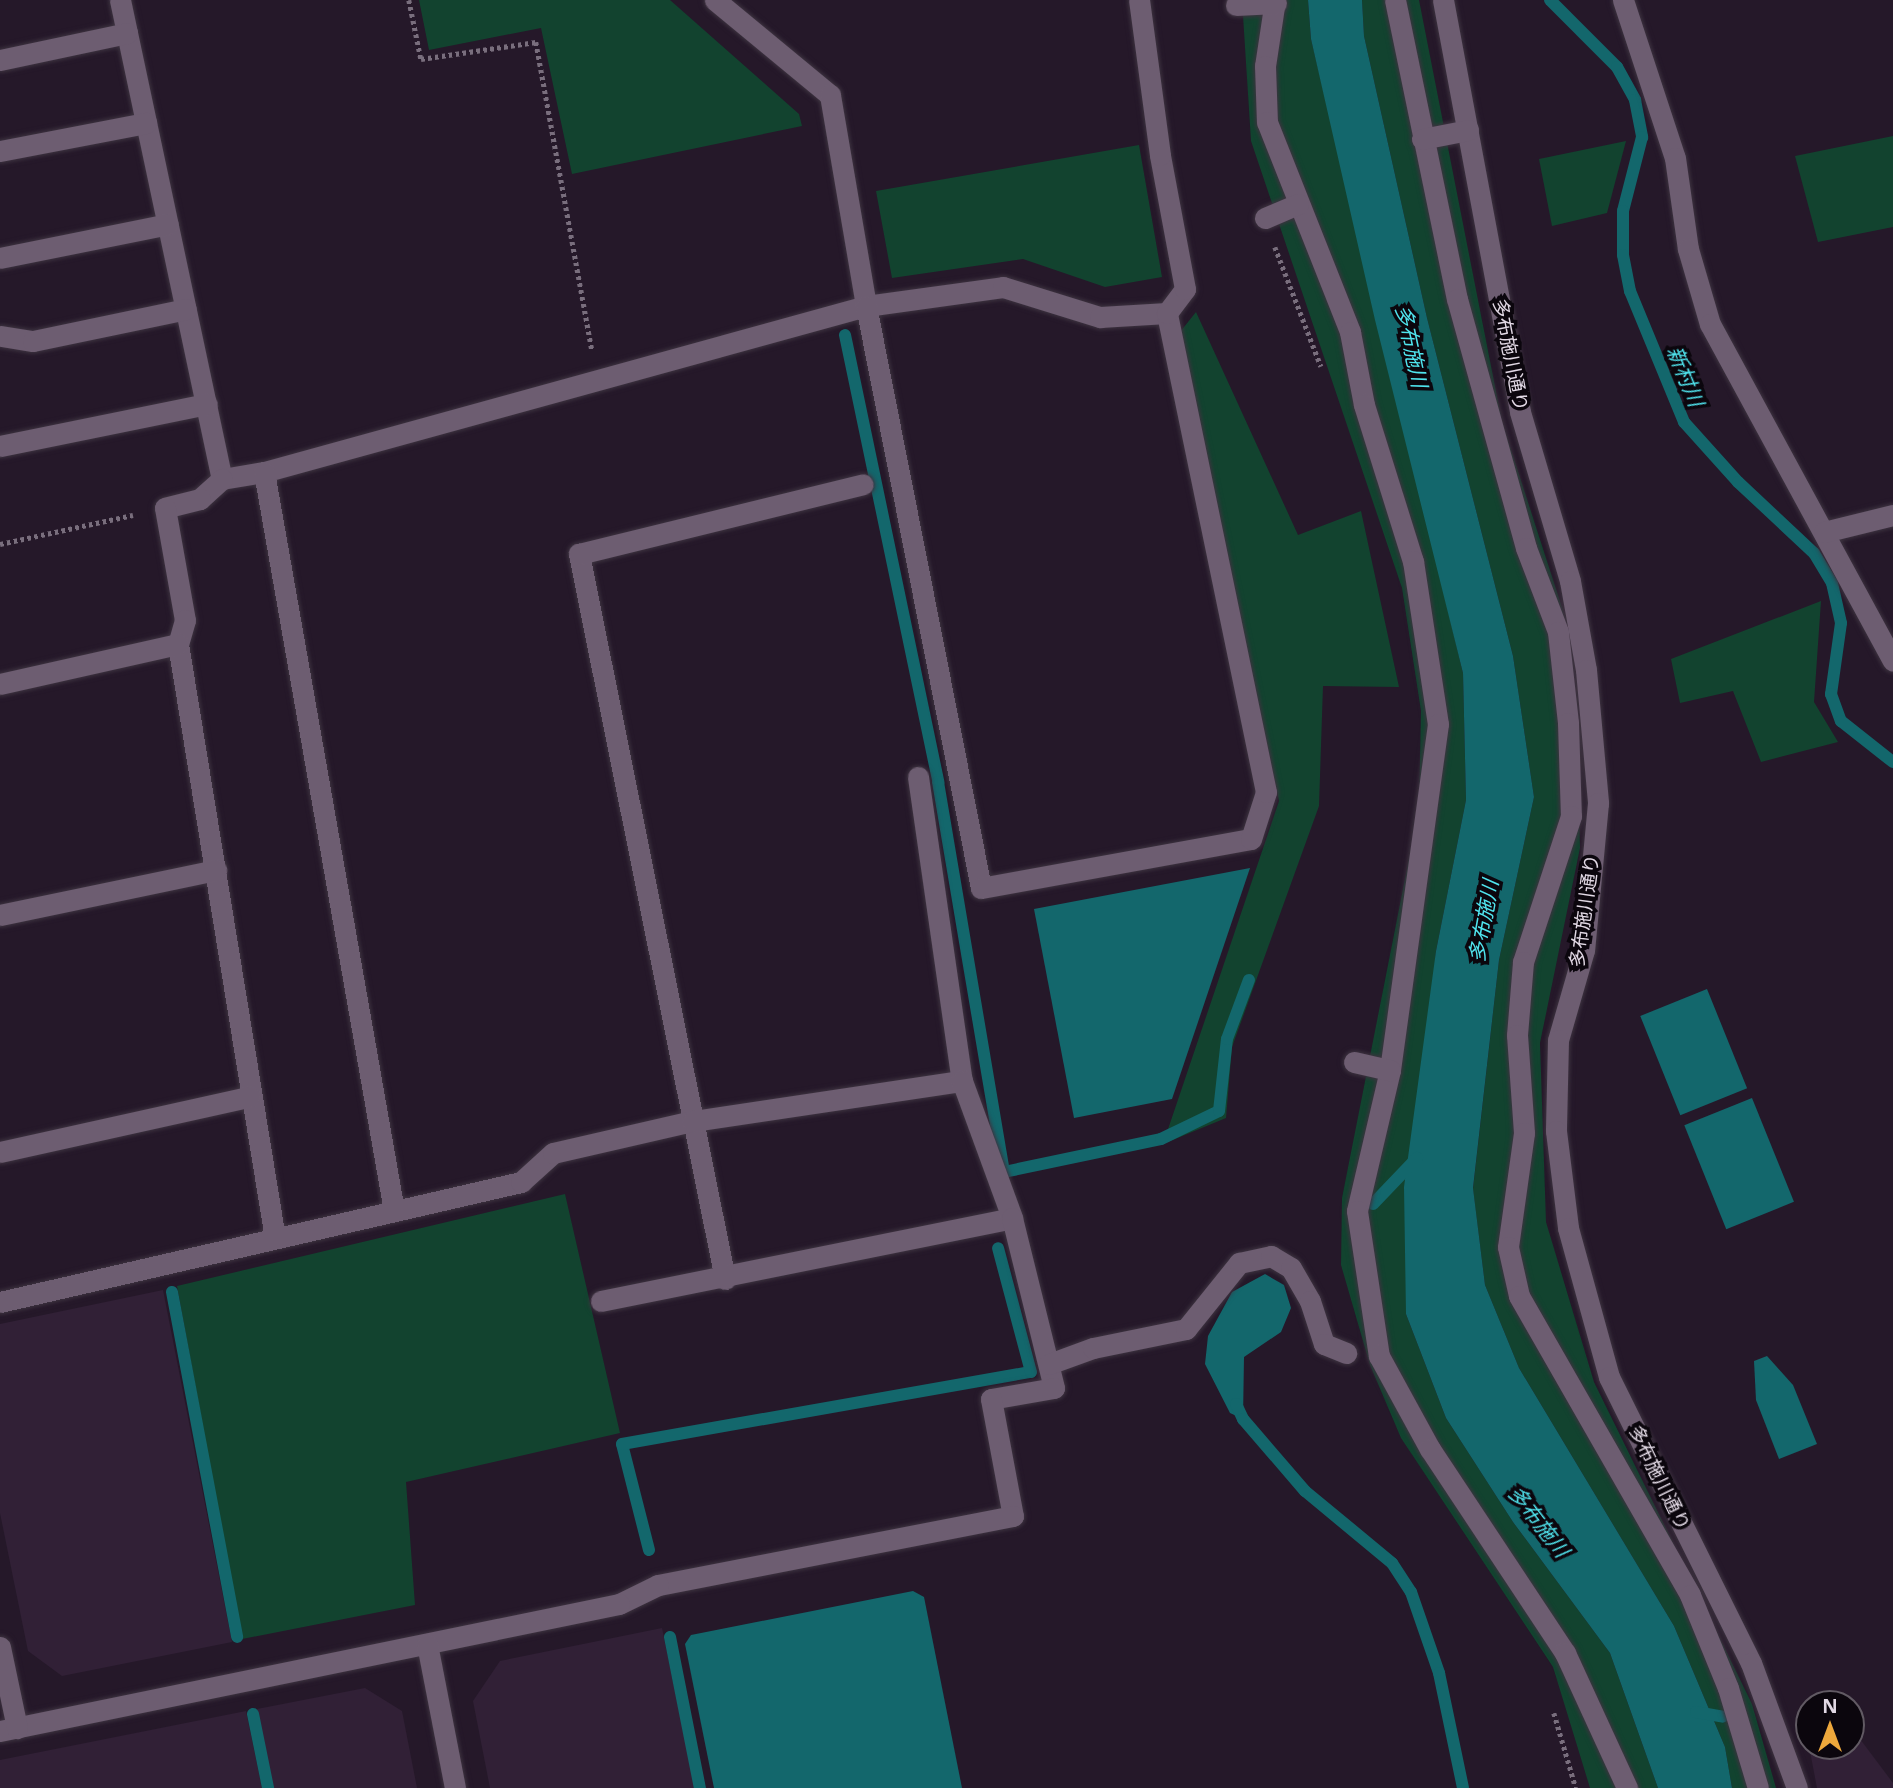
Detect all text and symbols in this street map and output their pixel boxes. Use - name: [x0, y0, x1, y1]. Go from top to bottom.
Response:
- street label: 多布施川通り: [1488, 297, 1532, 413]
- water label: 多布施川: [1391, 302, 1433, 390]
- water label: 新村川: [1663, 342, 1709, 410]
- street label: 多布施川通り: [1566, 853, 1604, 969]
- water label: 多布施川: [1463, 877, 1503, 965]
- street label: 多布施川通り: [1624, 1422, 1694, 1534]
- water label: 多布施川: [1503, 1480, 1575, 1562]
- north arrow: [1795, 1690, 1865, 1760]
- text: N: [1822, 1693, 1838, 1719]

